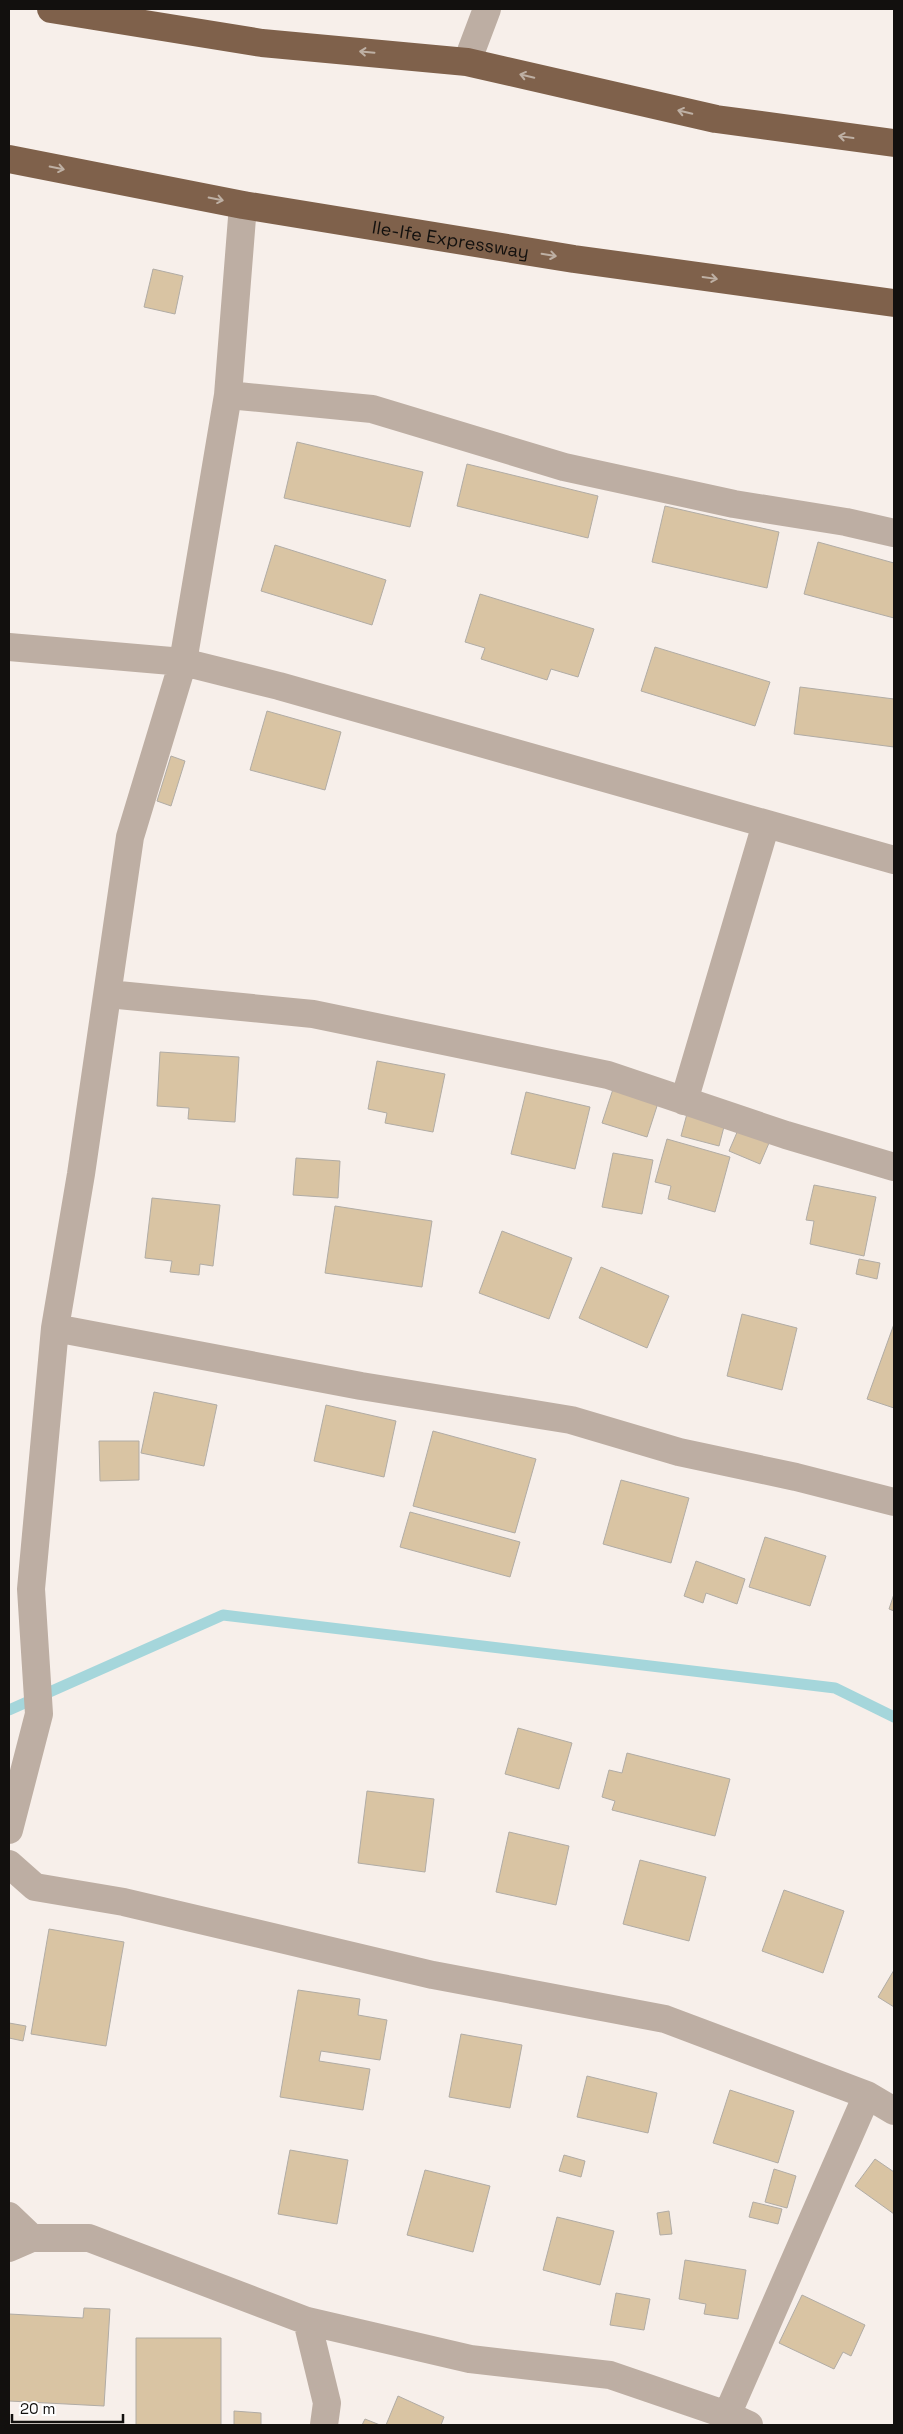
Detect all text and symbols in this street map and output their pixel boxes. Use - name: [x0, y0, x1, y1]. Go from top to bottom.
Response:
- one-way arrow: [359, 48, 375, 57]
- one-way arrow: [520, 71, 536, 80]
- one-way arrow: [678, 107, 694, 116]
- one-way arrow: [838, 132, 854, 142]
- one-way arrow: [48, 164, 64, 174]
- one-way arrow: [208, 195, 224, 205]
- street label: Ile-Ife Expressway: [371, 215, 531, 263]
- one-way arrow: [541, 250, 557, 260]
- one-way arrow: [702, 273, 718, 283]
- scale bar: [12, 2392, 124, 2424]
- text: 20 m: [20, 2399, 55, 2418]

